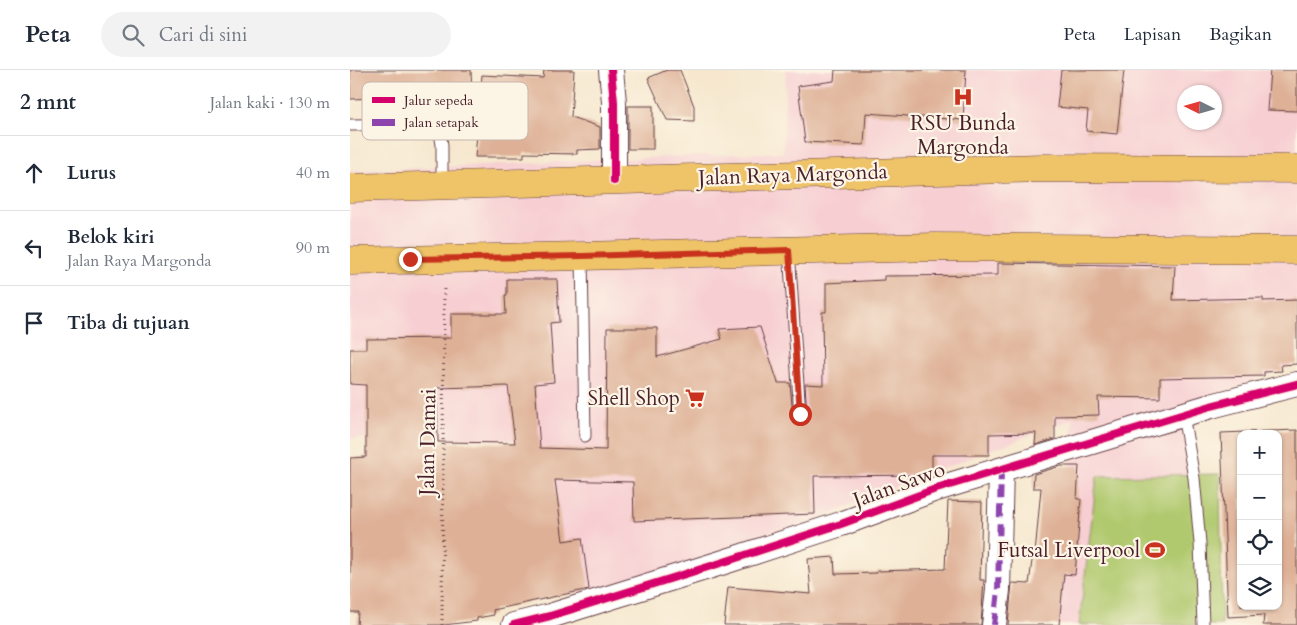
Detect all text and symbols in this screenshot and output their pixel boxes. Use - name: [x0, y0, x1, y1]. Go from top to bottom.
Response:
- search box: [101, 12, 451, 57]
- text: Peta: [25, 18, 71, 51]
- icon: search: [119, 21, 147, 49]
- text: Cari di sini: [159, 22, 247, 48]
- text: Peta: [1064, 22, 1096, 47]
- text: Lapisan: [1124, 22, 1181, 47]
- text: Bagikan: [1209, 22, 1272, 47]
- legend: [362, 82, 528, 140]
- north arrow: [1177, 85, 1222, 130]
- hospital icon: RSU Bunda Margonda: [952, 86, 974, 108]
- text: 2 mnt: [20, 88, 76, 117]
- text: Jalur sepeda: [402, 91, 473, 110]
- text: Jalan kaki · 130 m: [210, 92, 330, 114]
- place label: RSU Bunda Margonda: [910, 109, 1016, 162]
- text: Jalan setapak: [402, 113, 479, 132]
- street label: Jalan Raya Margonda: [695, 157, 888, 193]
- icon: ahead: [20, 159, 48, 187]
- text: Lurus: [67, 160, 116, 186]
- text: 40 m: [296, 162, 330, 184]
- text: Belok kiri: [67, 224, 154, 250]
- icon: left: [20, 234, 48, 262]
- text: 90 m: [296, 237, 330, 259]
- route end: [399, 248, 422, 271]
- text: Jalan Raya Margonda: [67, 250, 211, 272]
- icon: arrive: [20, 309, 48, 337]
- text: Tiba di tujuan: [67, 310, 190, 336]
- place label: Shell Shop: [588, 384, 680, 413]
- supermarket icon: Shell Shop: [684, 387, 706, 409]
- street label: Jalan Damai: [413, 388, 443, 499]
- route start: [789, 403, 812, 426]
- map controls: [1237, 430, 1282, 610]
- button: +: [1237, 430, 1282, 475]
- street label: Jalan Sawo: [846, 455, 949, 516]
- button: −: [1237, 475, 1282, 520]
- button: locate: [1237, 520, 1282, 565]
- place label: Futsal Liverpool: [997, 536, 1140, 565]
- sports icon: Futsal Liverpool: [1144, 539, 1166, 561]
- button: layers: [1237, 565, 1282, 610]

